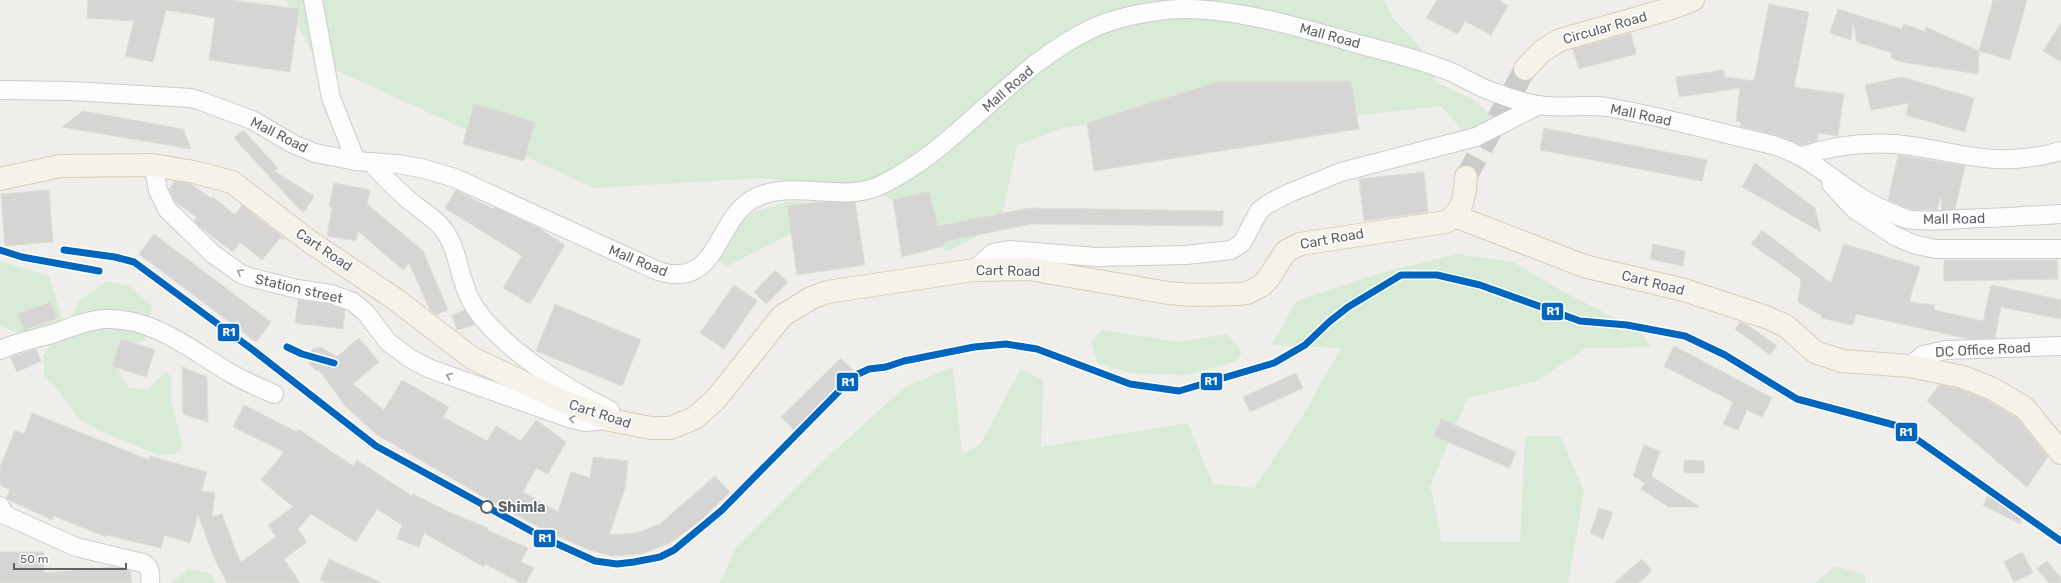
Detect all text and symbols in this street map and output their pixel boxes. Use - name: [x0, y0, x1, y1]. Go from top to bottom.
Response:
- street label: Circular Road: [1561, 8, 1649, 48]
- street label: Mall Road: [1298, 20, 1362, 52]
- street label: Mall Road: [979, 62, 1037, 116]
- street label: Mall Road: [1609, 100, 1673, 130]
- street label: Mall Road: [247, 113, 311, 157]
- street label: Mall Road: [1923, 210, 1985, 228]
- street label: Cart Road: [293, 225, 355, 275]
- street label: Cart Road: [1299, 225, 1365, 253]
- street label: Mall Road: [606, 241, 670, 281]
- street label: Cart Road: [976, 262, 1040, 280]
- street label: Cart Road: [1620, 267, 1686, 299]
- one-way arrow: [237, 270, 244, 277]
- street label: Station street: [253, 271, 345, 307]
- line badge: R1: [1541, 302, 1564, 321]
- text: R1: [1546, 305, 1560, 318]
- line badge: R1: [217, 323, 240, 342]
- text: R1: [222, 326, 236, 339]
- street label: DC Office Road: [1935, 339, 2031, 361]
- line badge: R1: [836, 372, 859, 392]
- line badge: R1: [1200, 372, 1223, 391]
- one-way arrow: [446, 373, 454, 381]
- text: R1: [1204, 375, 1218, 388]
- text: R1: [841, 376, 855, 389]
- street label: Cart Road: [567, 396, 633, 432]
- one-way arrow: [569, 415, 575, 423]
- line badge: R1: [1895, 422, 1918, 442]
- text: R1: [1899, 426, 1913, 439]
- place label: Shimla: [498, 499, 545, 516]
- marker: Shimla: [480, 500, 494, 514]
- line badge: R1: [533, 529, 556, 548]
- text: R1: [538, 532, 552, 545]
- scale bar: [14, 545, 126, 571]
- text: 50 m: [20, 552, 48, 566]

